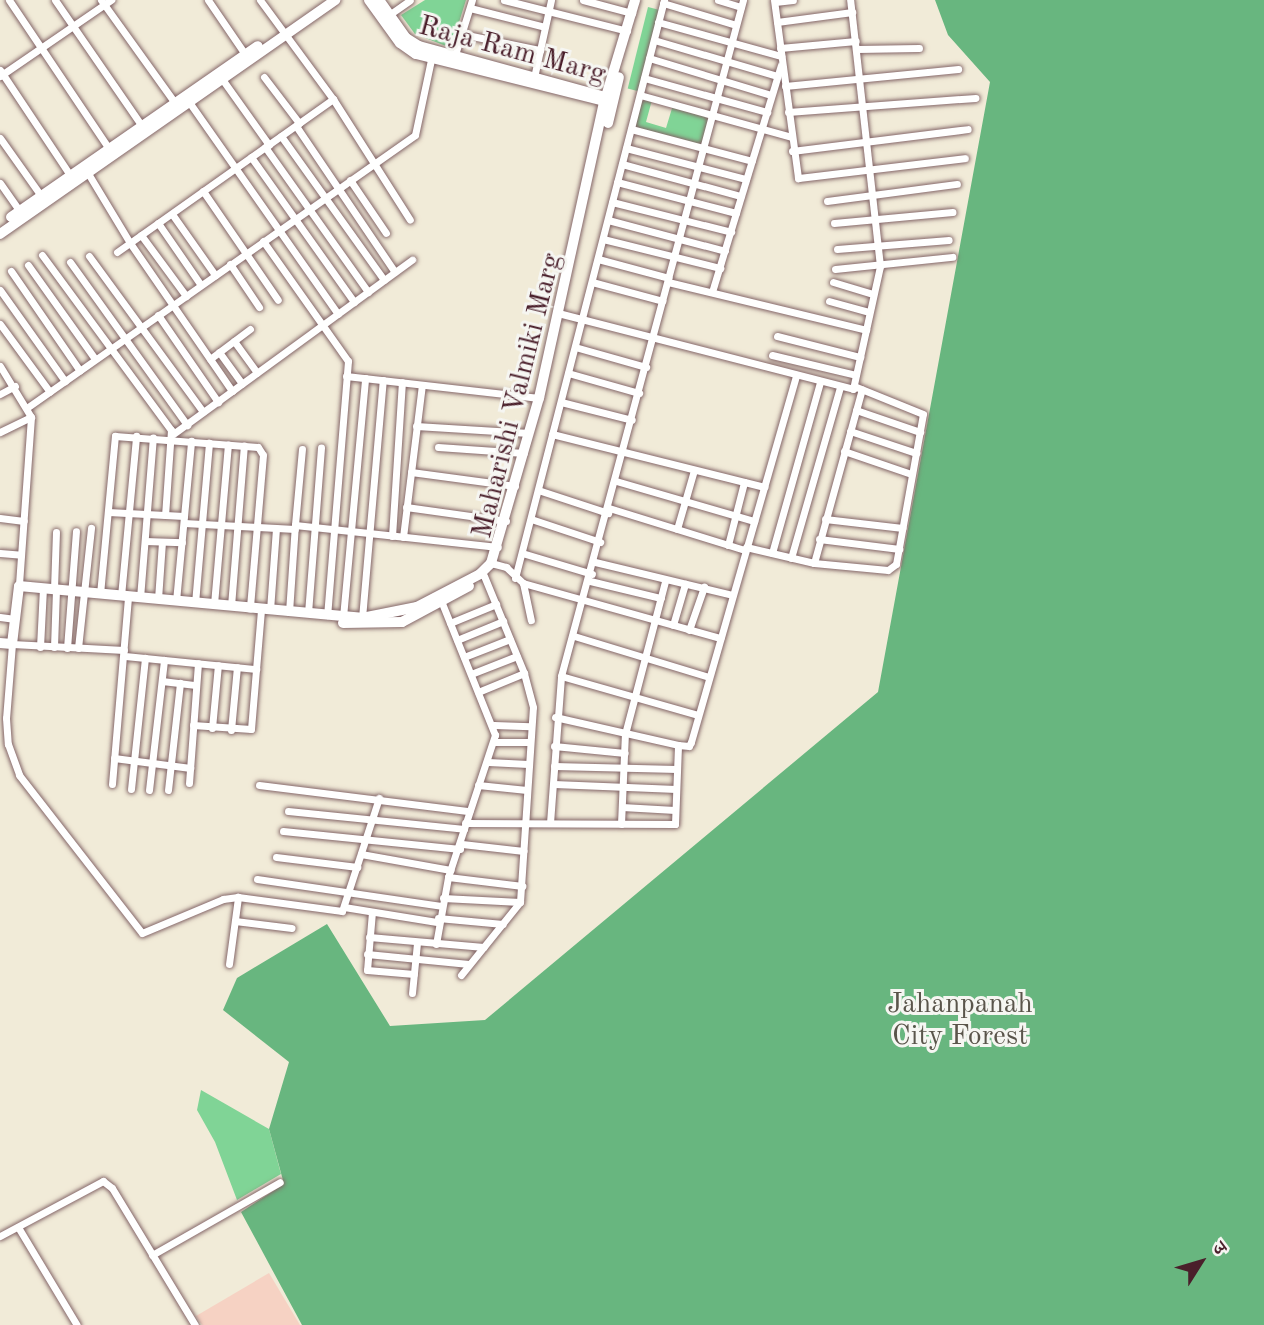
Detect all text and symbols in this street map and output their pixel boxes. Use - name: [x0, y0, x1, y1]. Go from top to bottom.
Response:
- street label: Raja Ram Marg: [415, 10, 609, 92]
- street label: Maharishi Valmiki Marg: [466, 250, 570, 542]
- park label: Jahanpanah City Forest: [887, 988, 1033, 1054]
- north arrow: [1166, 1227, 1236, 1297]
- text: उ: [1208, 1239, 1229, 1259]

